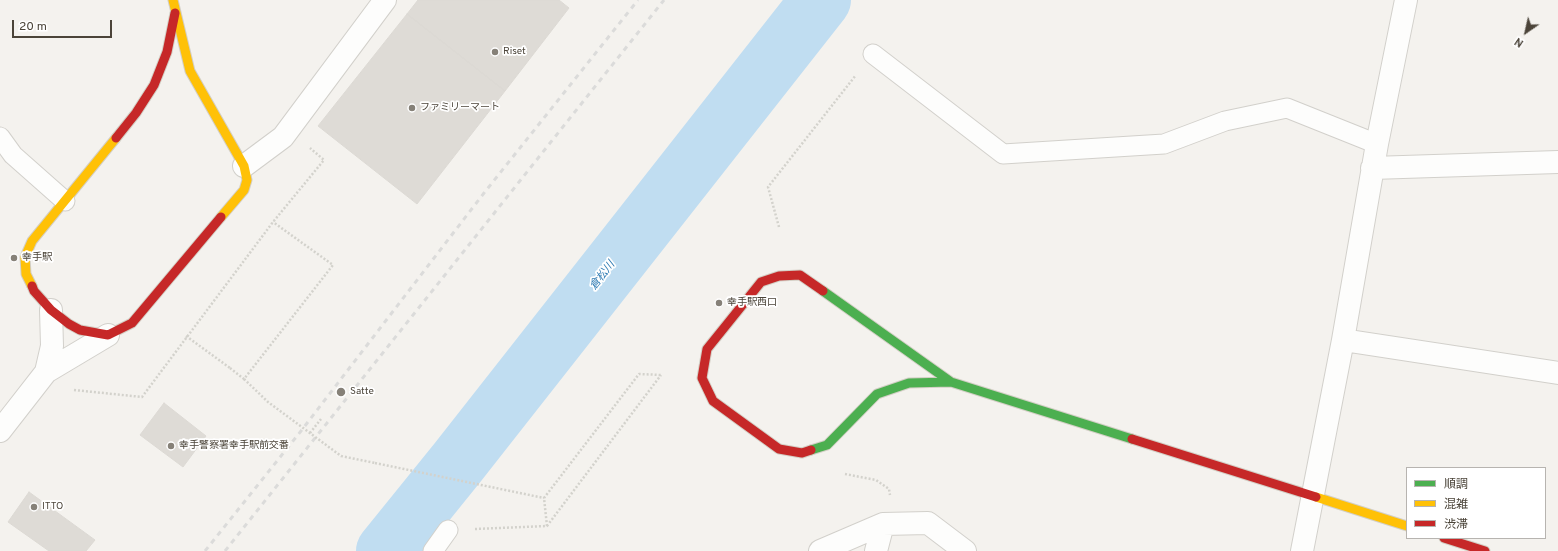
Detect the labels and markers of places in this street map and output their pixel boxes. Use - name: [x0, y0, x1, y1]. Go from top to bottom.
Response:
- place label: Riset: [503, 46, 526, 58]
- marker: Riset: [490, 47, 500, 57]
- place label: ファミリーマート: [420, 102, 500, 114]
- marker: ファミリーマート: [407, 103, 417, 113]
- place label: 幸手駅: [22, 252, 52, 264]
- marker: 幸手駅: [9, 253, 19, 263]
- place label: 幸手駅西口: [727, 297, 777, 309]
- marker: 幸手駅西口: [714, 298, 724, 308]
- marker: Satte: [335, 386, 347, 398]
- place label: Satte: [350, 386, 374, 398]
- place label: 幸手警察署幸手駅前交番: [179, 440, 289, 452]
- marker: 幸手警察署幸手駅前交番: [166, 441, 176, 451]
- place label: ITTO: [42, 501, 63, 513]
- marker: ITTO: [29, 502, 39, 512]

